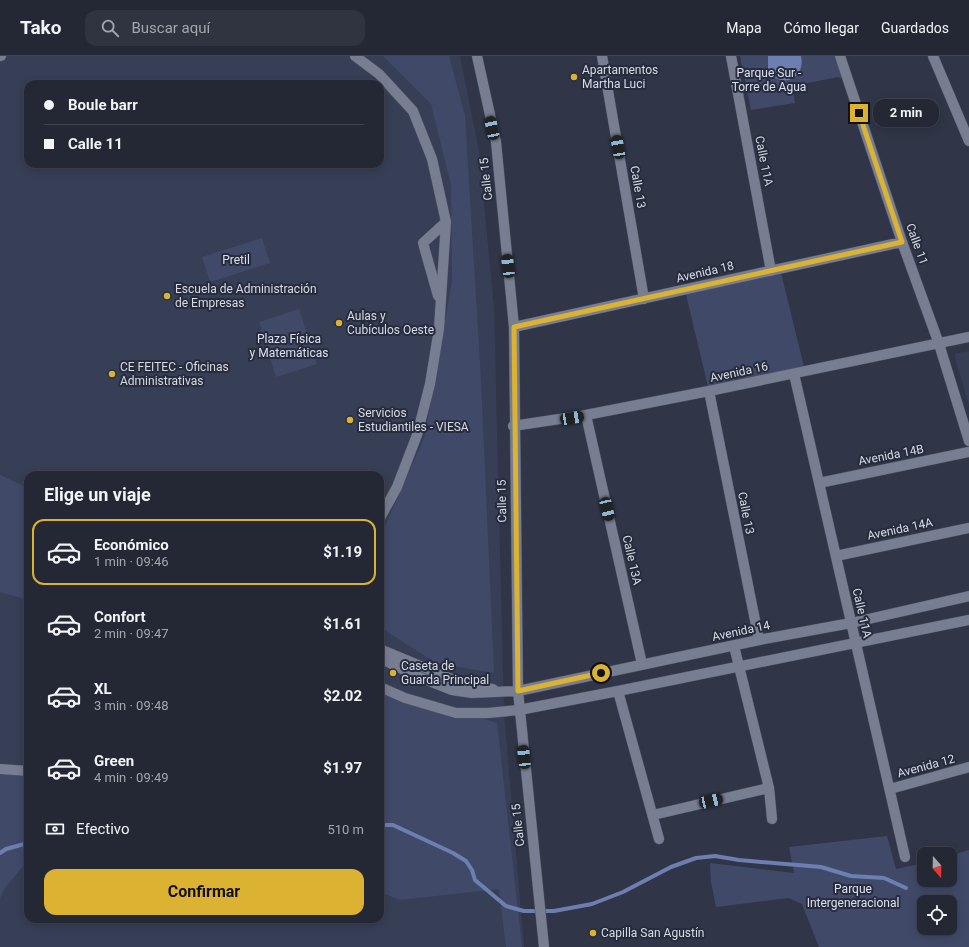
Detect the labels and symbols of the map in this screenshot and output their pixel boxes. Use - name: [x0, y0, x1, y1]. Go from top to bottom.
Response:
- place label: Apartamentos Martha Luci: [582, 63, 658, 91]
- park label: Parque Sur - Torre de Agua: [732, 66, 806, 94]
- marker: Apartamentos Martha Luci: [569, 72, 579, 82]
- callout: 2 min: [873, 99, 939, 127]
- route end: [850, 104, 868, 122]
- car: [484, 115, 500, 141]
- car: [610, 134, 626, 160]
- street label: Calle 11A: [752, 135, 776, 187]
- street label: Calle 15: [477, 157, 495, 201]
- street label: Calle 13: [627, 165, 649, 209]
- street label: Calle 11: [903, 221, 931, 267]
- park label: Pretil: [222, 253, 250, 267]
- car: [501, 253, 515, 279]
- street label: Avenida 18: [675, 258, 736, 285]
- place label: Escuela de Administración de Empresas: [175, 282, 317, 310]
- marker: Escuela de Administración de Empresas: [162, 291, 172, 301]
- place label: Aulas y Cubículos Oeste: [347, 309, 434, 337]
- marker: Aulas y Cubículos Oeste: [334, 318, 344, 328]
- park label: Plaza Física y Matemáticas: [250, 332, 328, 360]
- street label: Avenida 16: [709, 359, 770, 385]
- place label: CE FEITEC - Oficinas Administrativas: [120, 360, 229, 388]
- marker: CE FEITEC - Oficinas Administrativas: [107, 369, 117, 379]
- place label: Servicios Estudiantiles - VIESA: [358, 406, 469, 434]
- car: [559, 410, 585, 426]
- marker: Servicios Estudiantiles - VIESA: [345, 415, 355, 425]
- street label: Avenida 14B: [857, 442, 925, 468]
- street label: Calle 15: [495, 479, 509, 523]
- street label: Calle 13: [735, 491, 757, 535]
- car: [598, 496, 616, 522]
- street label: Avenida 14A: [866, 515, 934, 543]
- street label: Calle 13A: [619, 534, 645, 586]
- street label: Calle 11A: [849, 587, 875, 639]
- street label: Avenida 14: [711, 618, 772, 644]
- place label: Caseta de Guarda Principal: [401, 659, 489, 687]
- route start: [592, 664, 610, 682]
- marker: Caseta de Guarda Principal: [388, 668, 398, 678]
- car: [517, 744, 531, 770]
- street label: Avenida 12: [896, 752, 957, 780]
- car: [698, 792, 724, 810]
- street label: Calle 15: [509, 803, 527, 847]
- north arrow: [917, 847, 957, 887]
- park label: Parque Intergeneracional: [807, 882, 899, 910]
- place label: Capilla San Agustín: [601, 926, 705, 940]
- marker: Capilla San Agustín: [588, 928, 598, 938]

